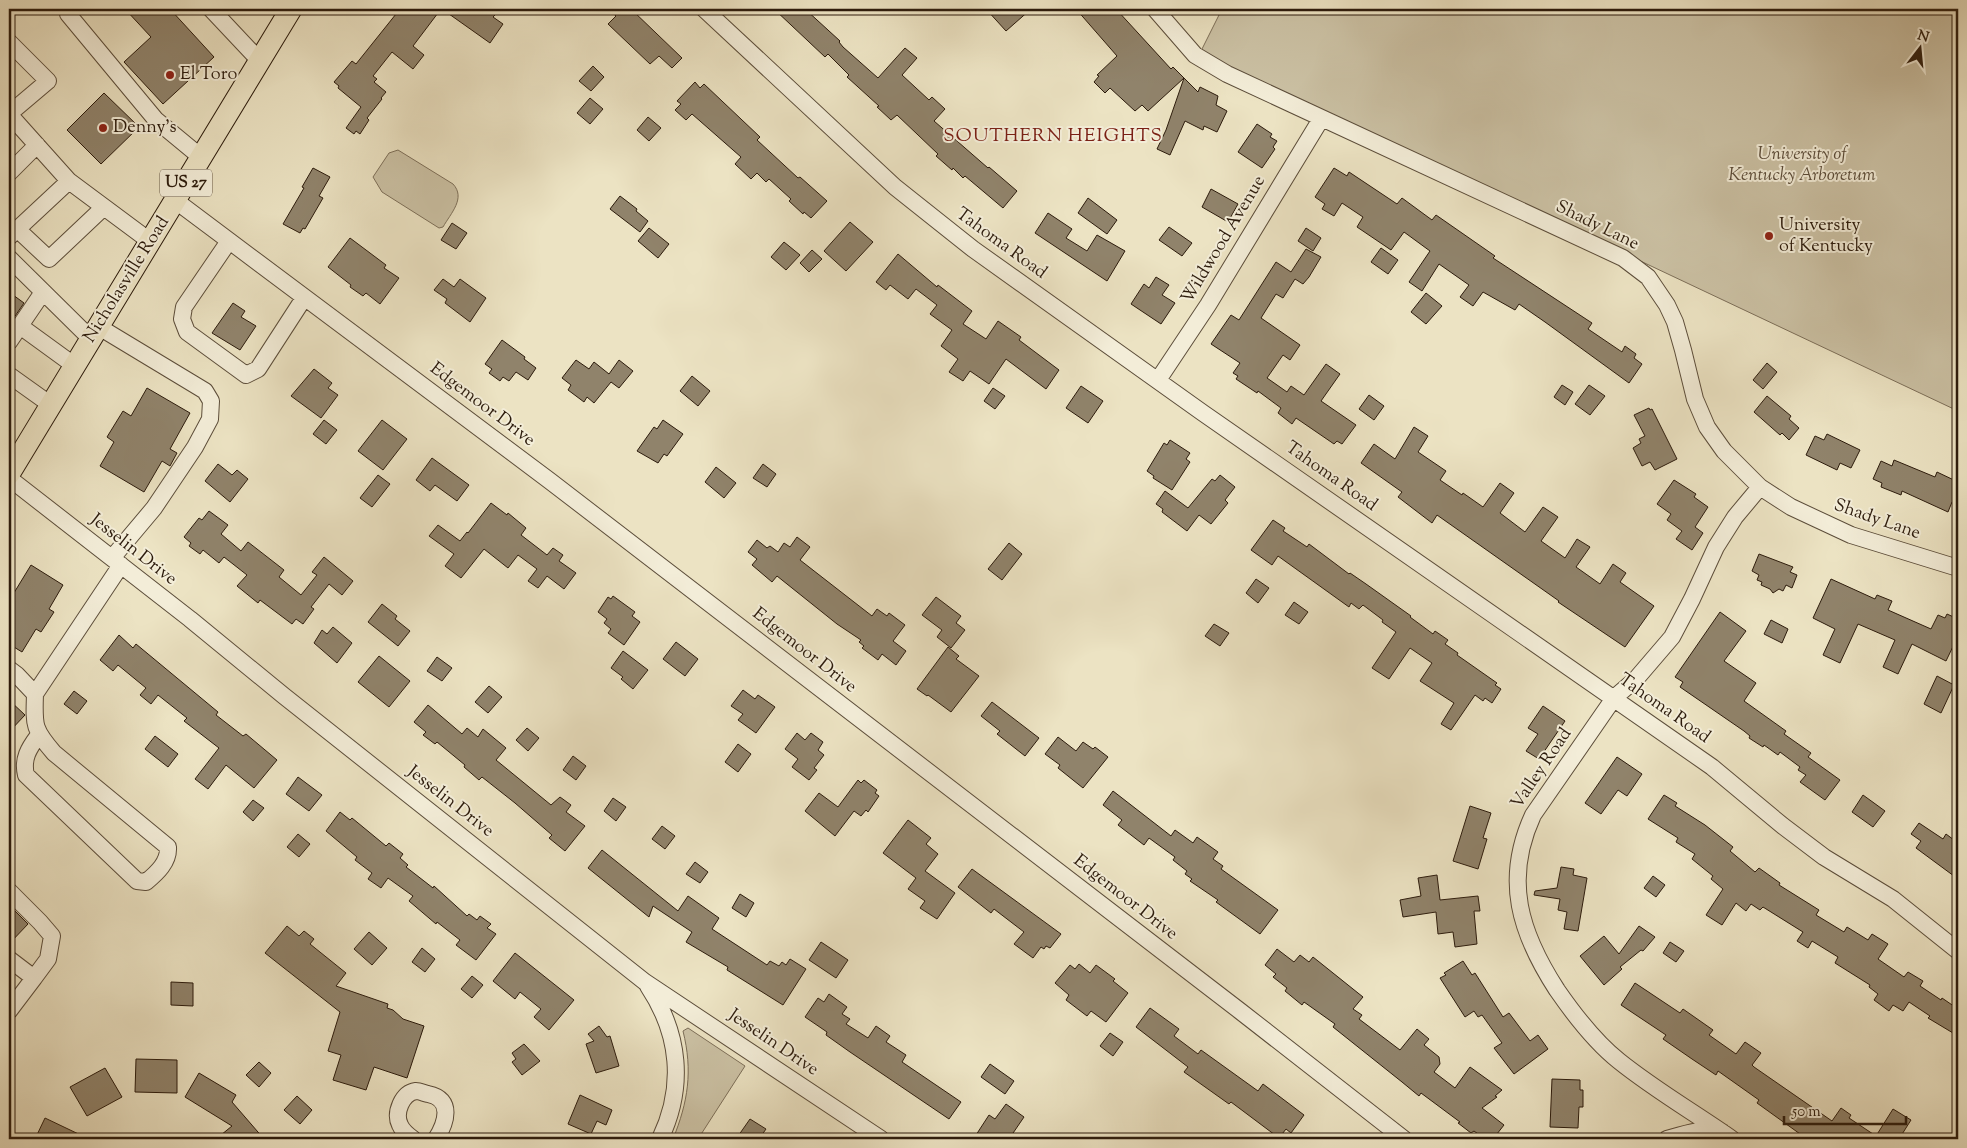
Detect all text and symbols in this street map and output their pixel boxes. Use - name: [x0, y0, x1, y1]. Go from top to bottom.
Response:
- north arrow: [1894, 22, 1944, 72]
- text: N: [1915, 26, 1931, 49]
- place label: El Toro: [180, 62, 237, 88]
- marker: El Toro: [164, 69, 176, 81]
- place label: Denny's: [113, 115, 177, 141]
- marker: Denny's: [97, 122, 109, 134]
- district label: SOUTHERN HEIGHTS: [943, 123, 1163, 150]
- park label: University of Kentucky Arboretum: [1728, 142, 1876, 189]
- road number: US 27: [160, 170, 212, 197]
- street label: Wildwood Avenue: [1175, 171, 1273, 309]
- street label: Shady Lane: [1551, 195, 1643, 257]
- street label: Tahoma Road: [950, 202, 1052, 286]
- street label: Nicholasville Road: [78, 212, 176, 348]
- place label: University of Kentucky: [1779, 213, 1873, 260]
- marker: University of Kentucky: [1763, 230, 1775, 242]
- street label: Edgemoor Drive: [424, 357, 540, 453]
- street label: Tahoma Road: [1280, 436, 1382, 518]
- street label: Shady Lane: [1830, 493, 1924, 547]
- street label: Jesselin Drive: [83, 507, 182, 592]
- street label: Edgemoor Drive: [746, 602, 862, 700]
- street label: Tahoma Road: [1613, 668, 1715, 750]
- street label: Valley Road: [1505, 723, 1579, 815]
- street label: Jesselin Drive: [400, 759, 499, 844]
- street label: Edgemoor Drive: [1067, 849, 1183, 947]
- street label: Jesselin Drive: [722, 1003, 823, 1083]
- scale bar: [1784, 1093, 1907, 1125]
- text: 50 m: [1791, 1102, 1821, 1123]

